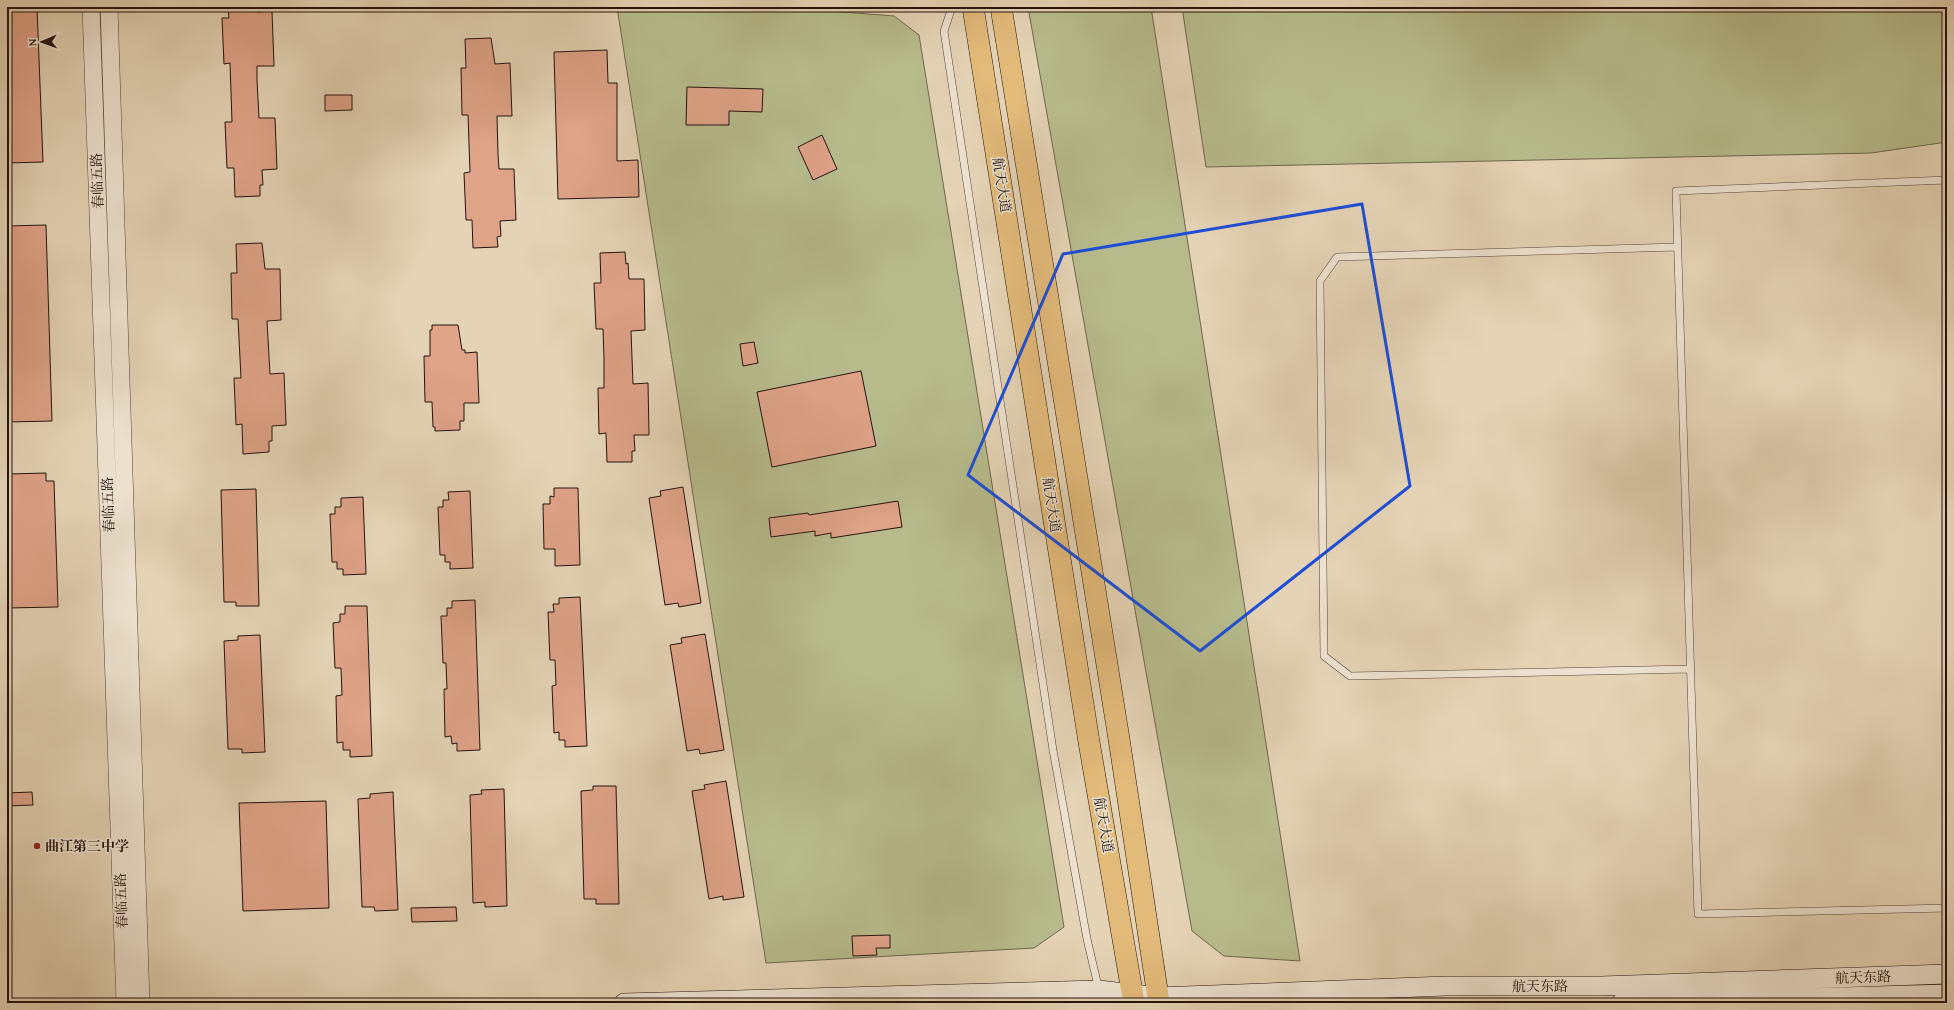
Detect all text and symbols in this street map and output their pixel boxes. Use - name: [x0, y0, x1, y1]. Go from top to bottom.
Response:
- north arrow: [22, 22, 62, 62]
- text: N: [24, 38, 40, 46]
- street label: 春临五路: [86, 153, 108, 209]
- street label: 航天大道: [988, 156, 1016, 214]
- street label: 航天大道: [1038, 476, 1066, 534]
- street label: 春临五路: [97, 477, 119, 533]
- street label: 航天大道: [1089, 796, 1119, 854]
- place label: 曲江第三中学: [45, 836, 129, 856]
- marker: 曲江第三中学: [32, 841, 42, 851]
- street label: 春临五路: [110, 873, 132, 929]
- street label: 航天东路: [1835, 966, 1891, 988]
- street label: 航天东路: [1512, 976, 1568, 996]

